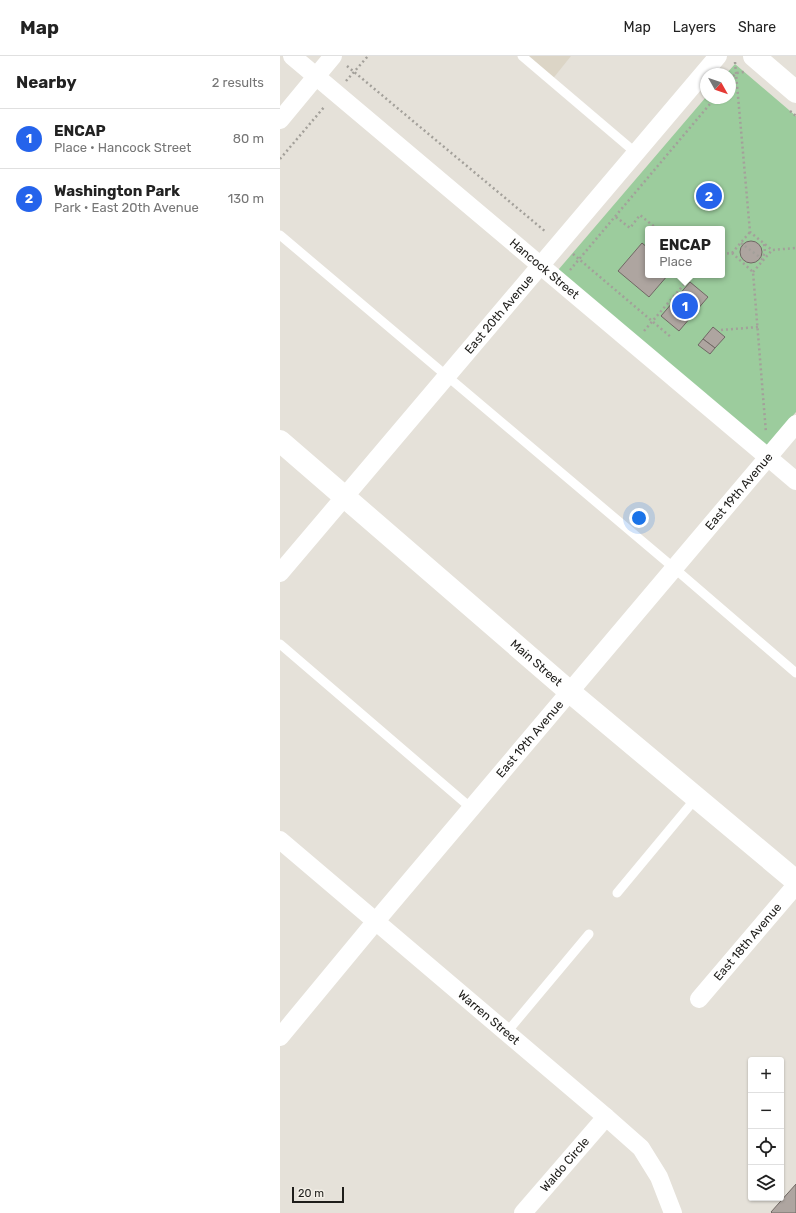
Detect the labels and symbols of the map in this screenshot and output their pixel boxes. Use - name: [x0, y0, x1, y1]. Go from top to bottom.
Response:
- north arrow: [700, 68, 736, 104]
- pin: 2: [696, 181, 722, 211]
- street label: Hancock Street: [507, 236, 582, 302]
- street label: East 20th Avenue: [462, 272, 537, 357]
- pin: 1: [672, 291, 698, 321]
- street label: East 19th Avenue: [702, 450, 776, 533]
- your location: [629, 508, 649, 528]
- street label: Main Street: [508, 637, 565, 689]
- street label: East 19th Avenue: [493, 697, 567, 780]
- street label: East 18th Avenue: [711, 900, 785, 983]
- street label: Warren Street: [455, 987, 523, 1048]
- street label: Waldo Circle: [537, 1134, 592, 1195]
- scale bar: [292, 1185, 344, 1204]

